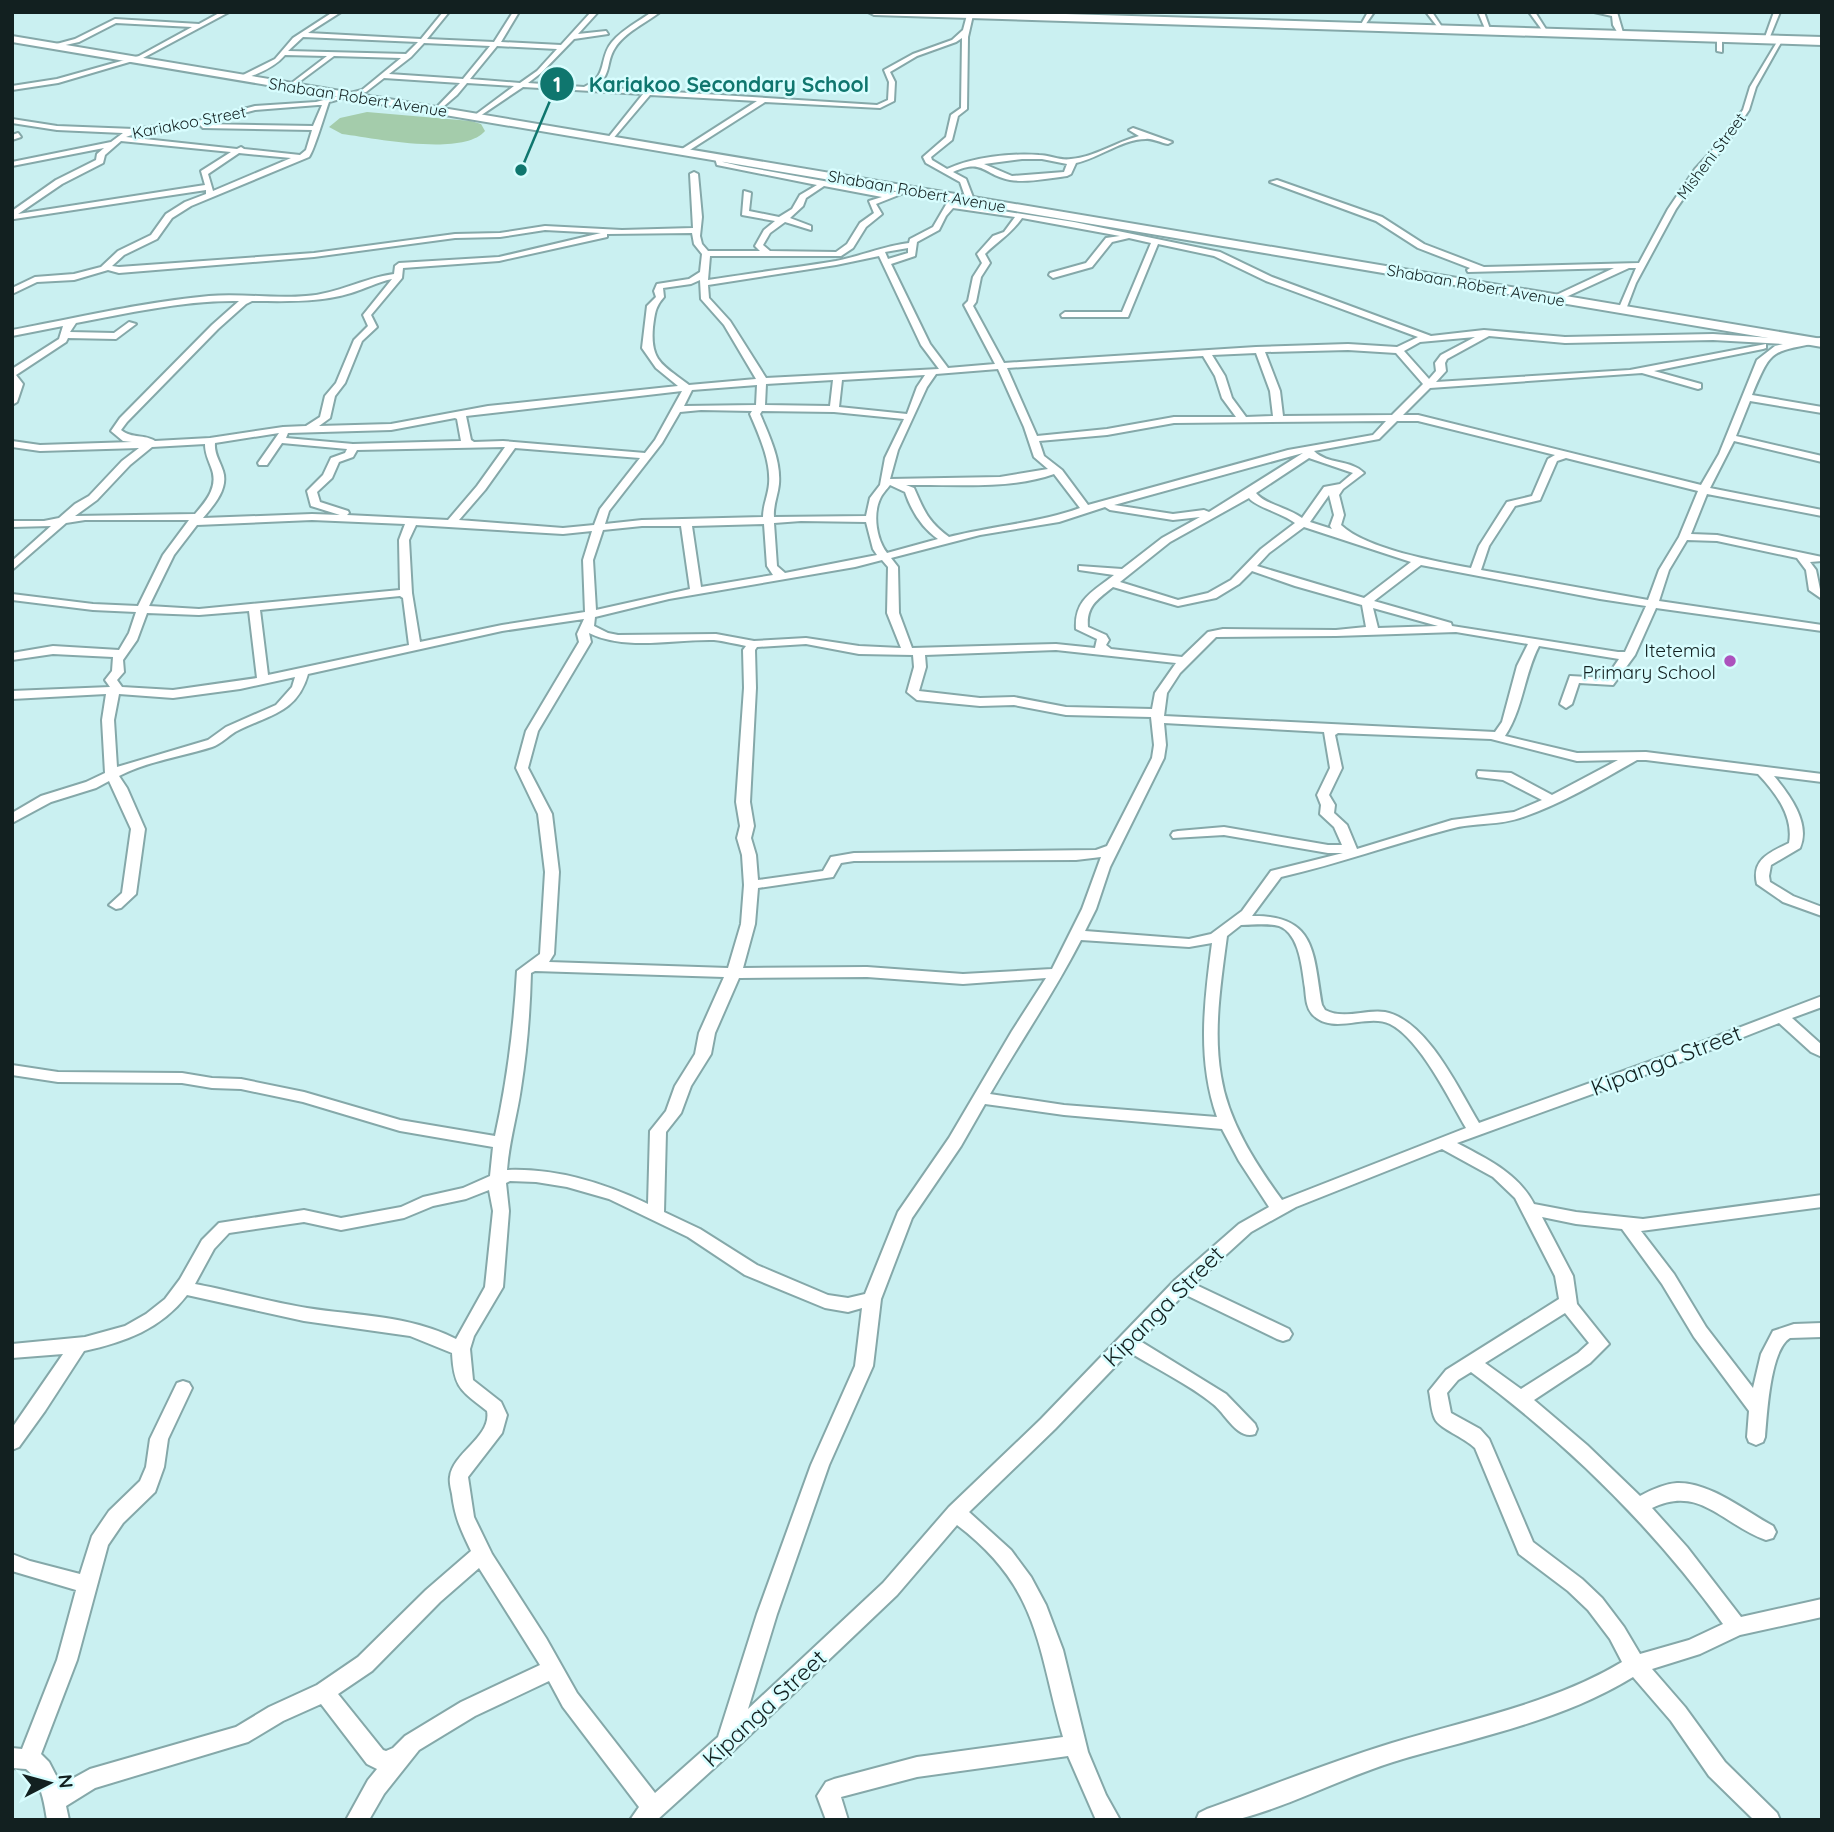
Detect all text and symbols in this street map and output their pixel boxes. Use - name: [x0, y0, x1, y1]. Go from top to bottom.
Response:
- callout: Kariakoo Secondary School: [539, 63, 883, 105]
- text: 1: [553, 71, 561, 97]
- text: Kariakoo Secondary School: [589, 71, 869, 97]
- street label: Shabaan Robert Avenue: [267, 73, 449, 121]
- street label: Kariakoo Street: [130, 101, 248, 143]
- street label: Misheni Street: [1672, 109, 1750, 203]
- street label: Shabaan Robert Avenue: [826, 165, 1008, 217]
- street label: Shabaan Robert Avenue: [1385, 259, 1567, 311]
- place label: Itetemia Primary School: [1583, 638, 1716, 684]
- marker: Itetemia Primary School: [1722, 653, 1738, 669]
- street label: Kipanga Street: [1587, 1018, 1746, 1102]
- street label: Kipanga Street: [1097, 1239, 1230, 1372]
- street label: Kipanga Street: [696, 1643, 832, 1773]
- north arrow: [14, 1748, 84, 1818]
- text: N: [53, 1773, 79, 1789]

